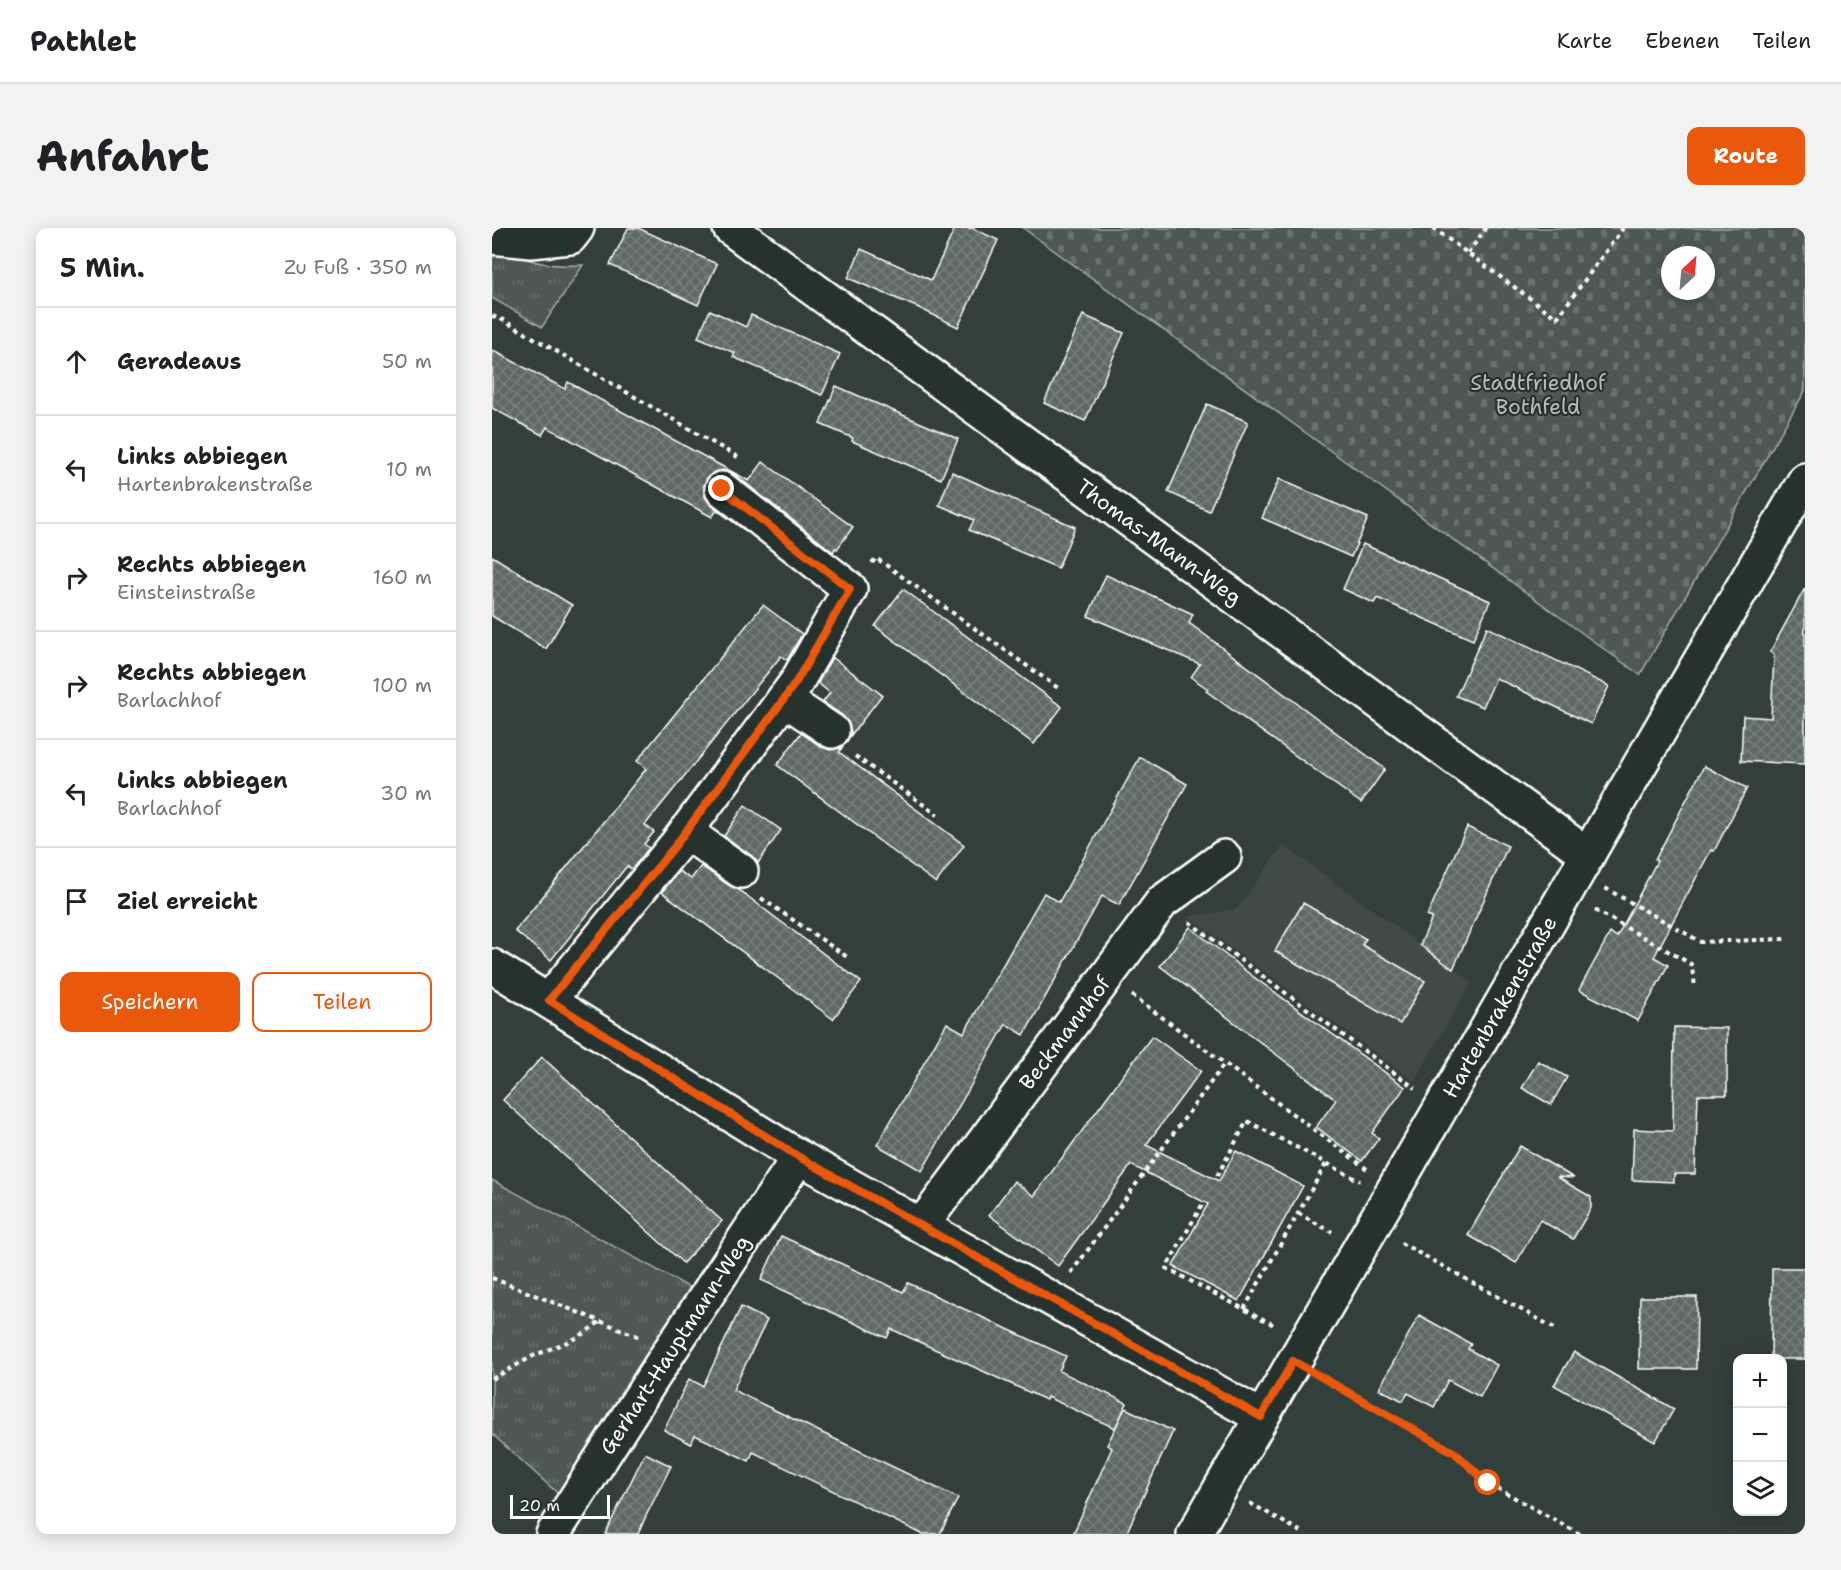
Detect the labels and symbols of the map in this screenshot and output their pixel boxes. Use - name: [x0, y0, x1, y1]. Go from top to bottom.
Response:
- north arrow: [1661, 246, 1715, 300]
- park label: Stadtfriedhof Bothfeld: [1470, 369, 1606, 421]
- street label: Thomas-Mann-Weg: [1071, 473, 1247, 611]
- route end: [708, 475, 734, 501]
- street label: Hartenbrakenstraße: [1436, 911, 1564, 1103]
- street label: Beckmannhof: [1013, 970, 1117, 1096]
- street label: Gerhart-Hauptmann-Weg: [593, 1230, 757, 1460]
- route start: [1474, 1469, 1500, 1495]
- scale bar: [510, 1492, 610, 1520]

